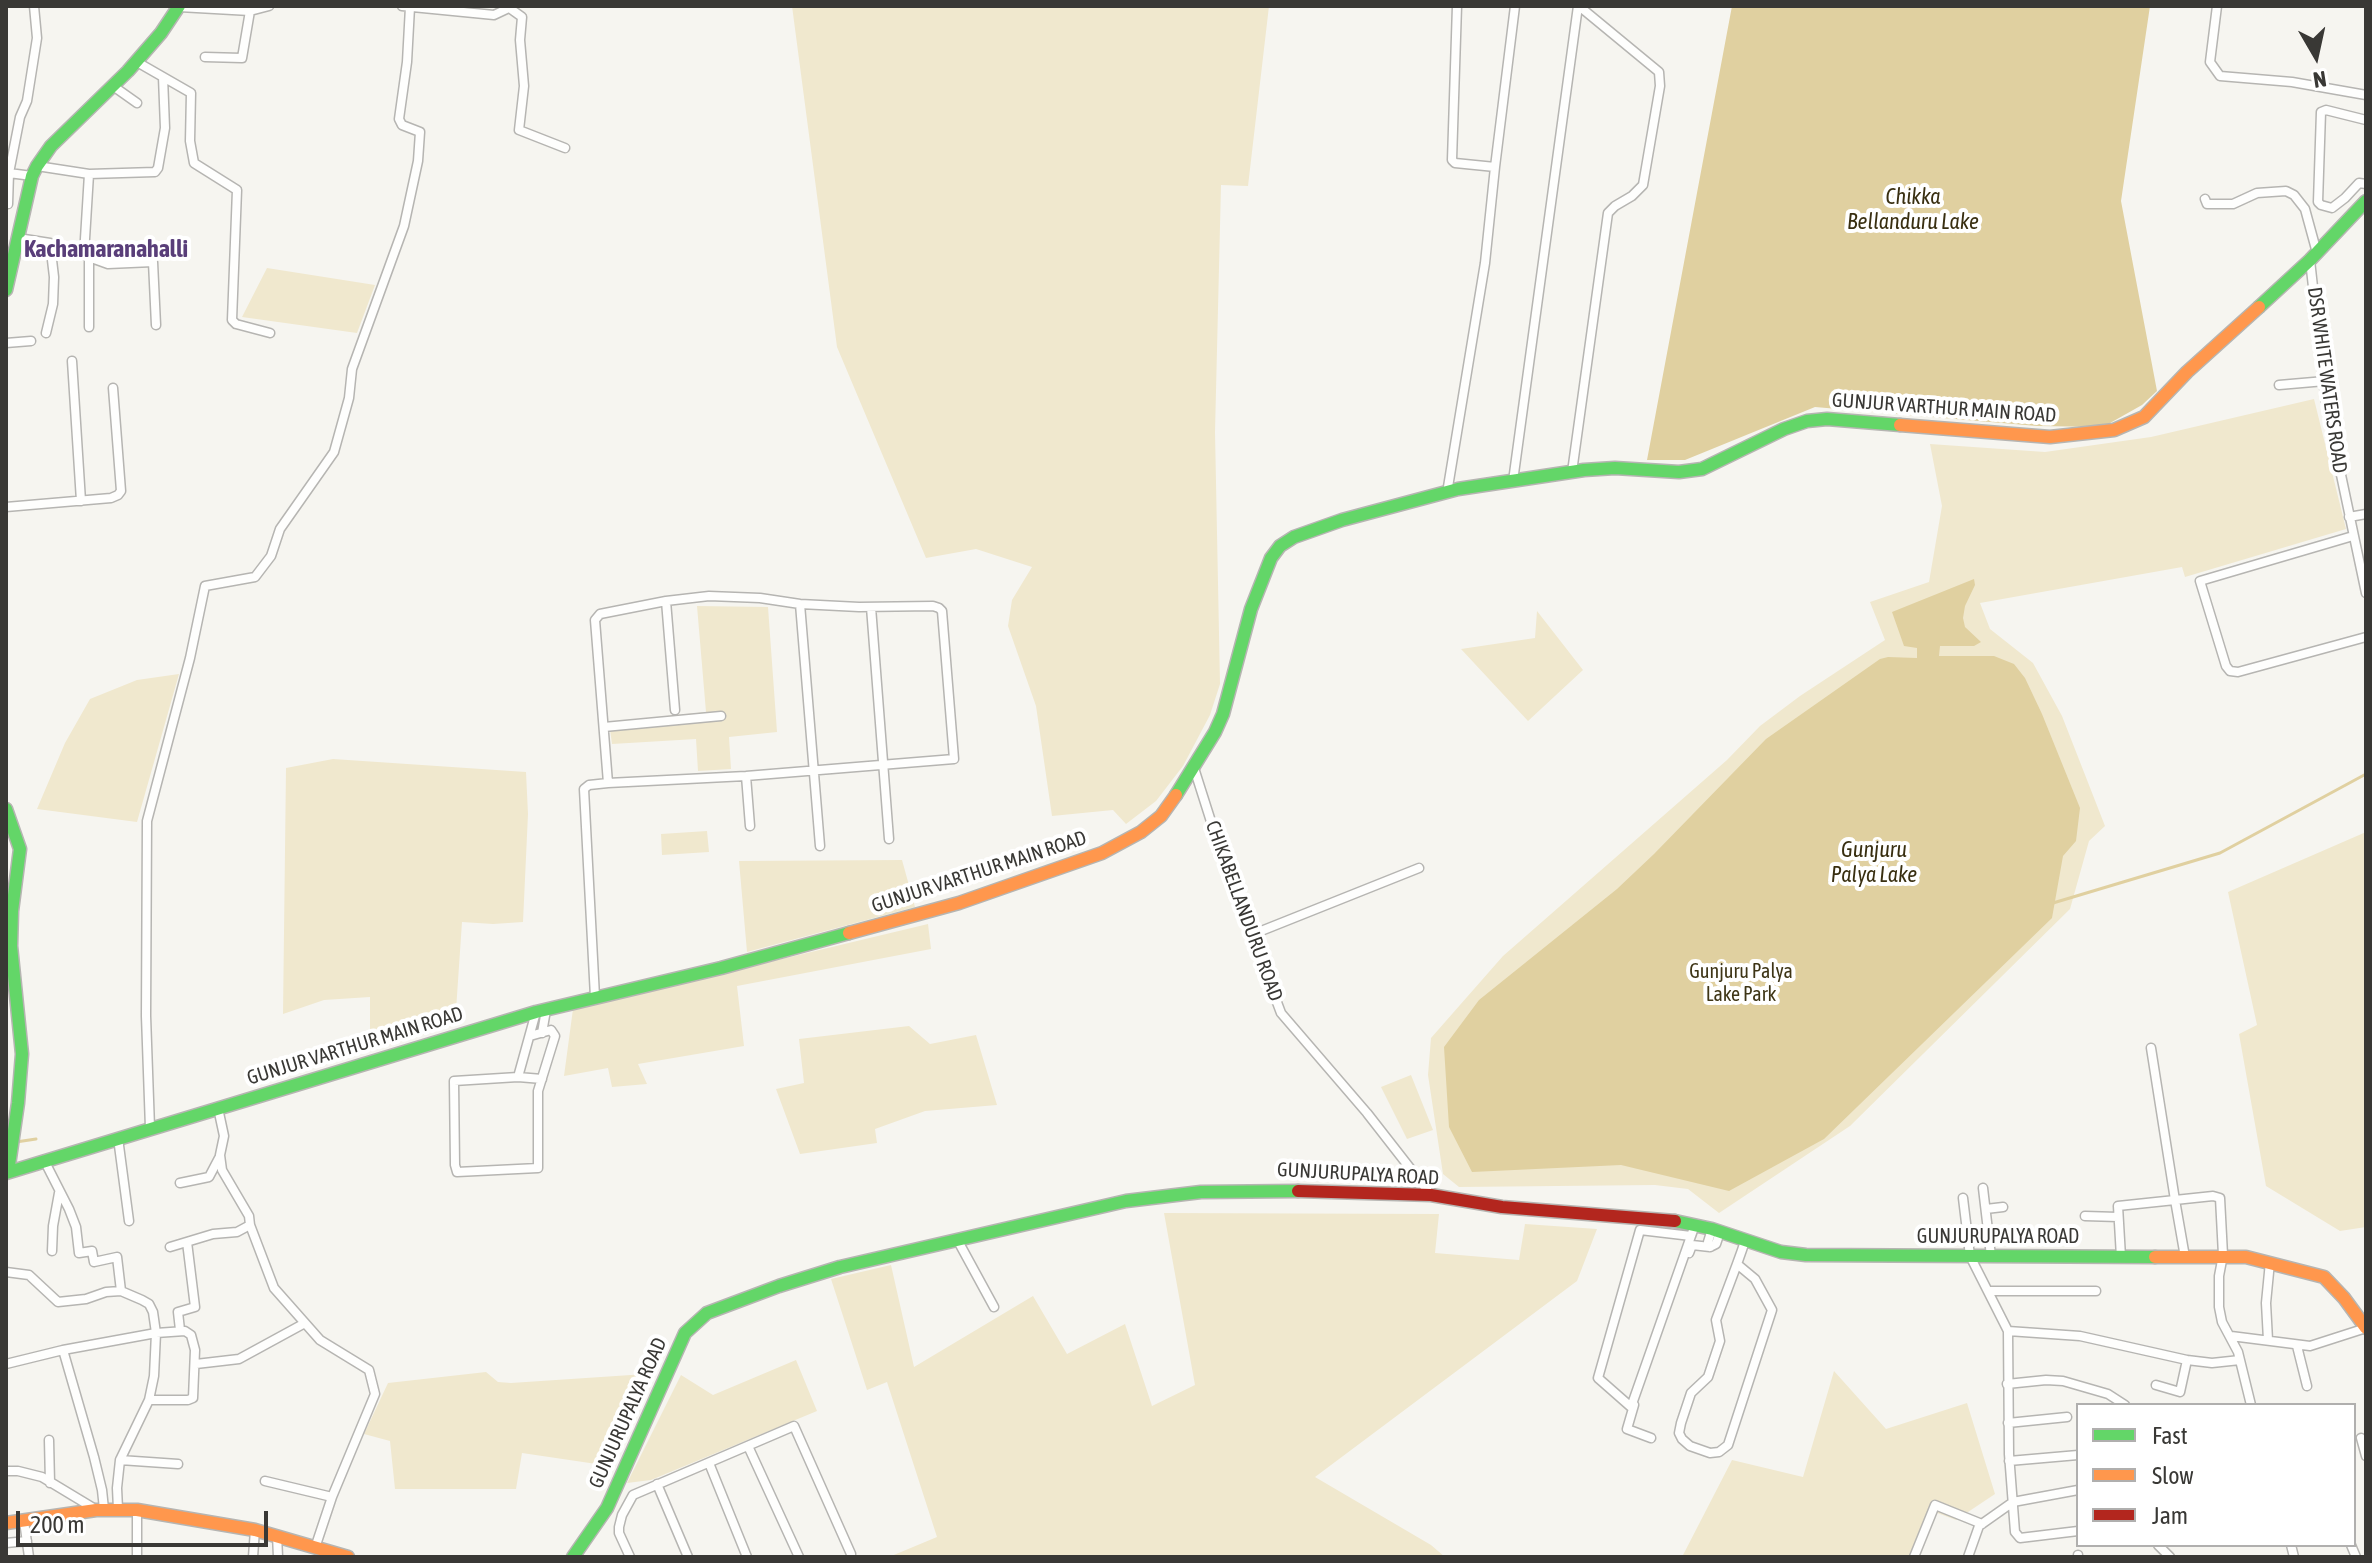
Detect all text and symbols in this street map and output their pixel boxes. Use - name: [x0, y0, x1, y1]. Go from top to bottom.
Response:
- north arrow: [2276, 16, 2356, 96]
- text: N: [2311, 66, 2328, 94]
- water label: Chikka Bellanduru Lake: [1847, 184, 1979, 236]
- district label: Kachamaranahalli: [24, 235, 188, 263]
- street label: DSR WHITE WATERS ROAD: [2302, 285, 2352, 475]
- street label: GUNJUR VARTHUR MAIN ROAD: [1831, 388, 2057, 428]
- street label: CHIKABELLANDURU ROAD: [1200, 817, 1288, 1005]
- street label: GUNJUR VARTHUR MAIN ROAD: [868, 826, 1090, 918]
- water label: Gunjuru Palya Lake: [1831, 837, 1917, 888]
- park label: Gunjuru Palya Lake Park: [1689, 960, 1793, 1007]
- street label: GUNJUR VARTHUR MAIN ROAD: [244, 1002, 466, 1090]
- street label: GUNJURUPALYA ROAD: [1276, 1158, 1440, 1190]
- street label: GUNJURUPALYA ROAD: [1917, 1225, 2079, 1249]
- street label: GUNJURUPALYA ROAD: [584, 1334, 672, 1492]
- legend: [2076, 1403, 2356, 1547]
- text: Fast: [2152, 1422, 2188, 1449]
- text: Slow: [2152, 1462, 2194, 1489]
- scale bar: [20, 1495, 272, 1545]
- text: Jam: [2152, 1502, 2188, 1529]
- text: 200 m: [30, 1511, 84, 1538]

